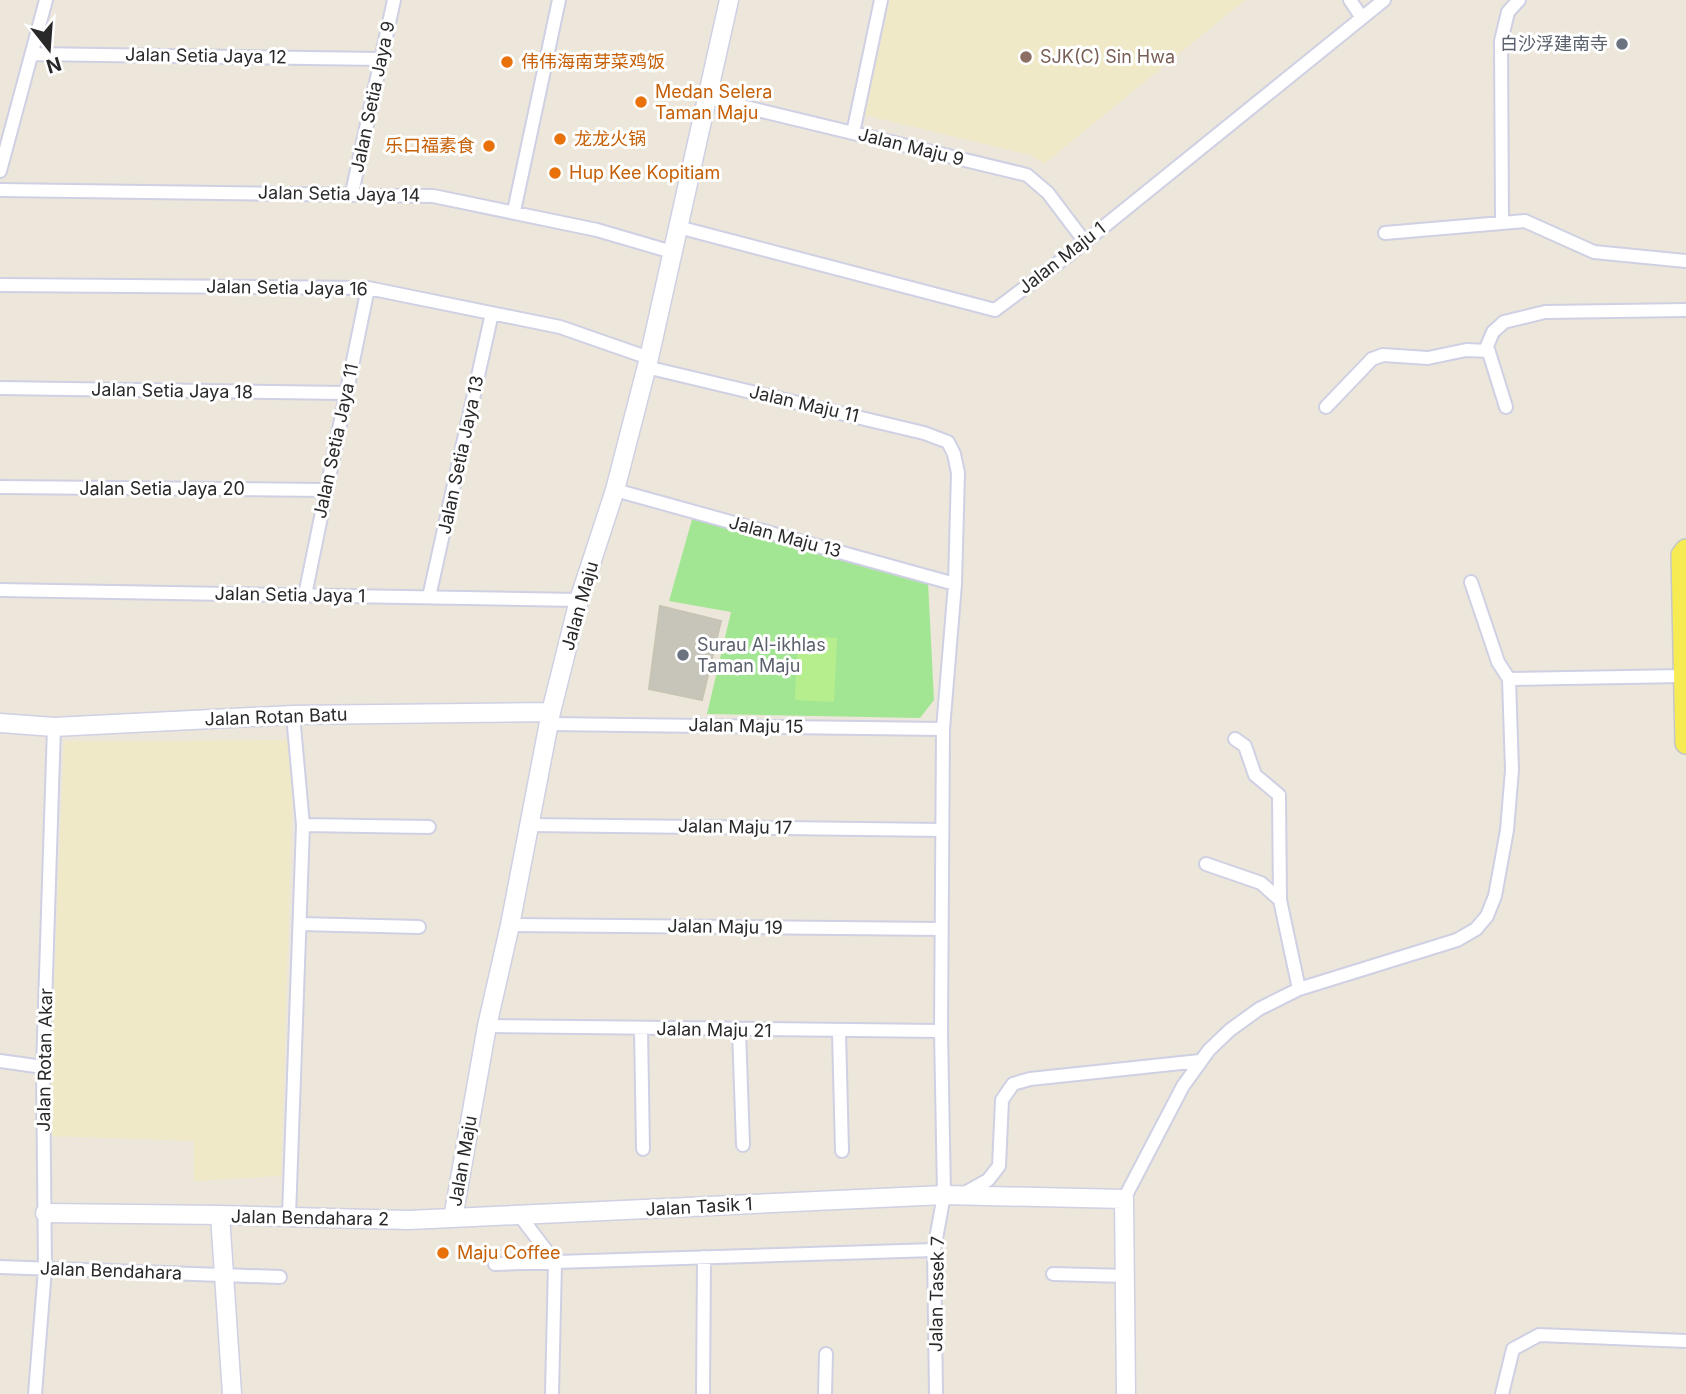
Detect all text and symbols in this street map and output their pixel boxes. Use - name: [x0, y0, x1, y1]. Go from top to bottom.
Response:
- north arrow: [14, 14, 84, 84]
- street label: Jalan Setia Jaya 9: [346, 19, 399, 175]
- place label: 白沙浮建南寺: [1500, 33, 1608, 54]
- marker: 白沙浮建南寺: [1614, 36, 1630, 52]
- street label: Jalan Setia Jaya 12: [125, 44, 287, 67]
- place label: SJK(C) Sin Hwa: [1040, 46, 1175, 67]
- marker: SJK(C) Sin Hwa: [1018, 49, 1034, 65]
- place label: 伟伟海南芽菜鸡饭: [521, 51, 665, 72]
- text: N: [44, 52, 64, 78]
- marker: 伟伟海南芽菜鸡饭: [499, 54, 515, 70]
- place label: Medan Selera Taman Maju: [655, 81, 772, 123]
- marker: Medan Selera Taman Maju: [633, 94, 649, 110]
- street label: Jalan Maju 9: [856, 123, 966, 170]
- place label: 龙龙火锅: [574, 128, 646, 149]
- marker: 龙龙火锅: [552, 131, 568, 147]
- place label: 乐口福素食: [385, 135, 475, 156]
- marker: 乐口福素食: [481, 138, 497, 154]
- place label: Hup Kee Kopitiam: [569, 162, 720, 183]
- marker: Hup Kee Kopitiam: [547, 165, 563, 181]
- street label: Jalan Setia Jaya 14: [258, 182, 420, 205]
- street label: Jalan Maju 1: [1014, 217, 1109, 298]
- street label: Jalan Setia Jaya 16: [206, 276, 368, 299]
- street label: Jalan Setia Jaya 11: [309, 361, 362, 520]
- street label: Jalan Setia Jaya 13: [433, 374, 488, 536]
- street label: Jalan Setia Jaya 18: [91, 379, 253, 402]
- street label: Jalan Maju 11: [747, 381, 861, 426]
- street label: Jalan Setia Jaya 20: [79, 478, 245, 499]
- street label: Jalan Maju 13: [727, 511, 844, 562]
- street label: Jalan Maju: [557, 559, 602, 653]
- street label: Jalan Setia Jaya 1: [215, 583, 366, 606]
- place label: Surau Al-ikhlas Taman Maju: [697, 634, 826, 676]
- marker: Surau Al-ikhlas Taman Maju: [675, 647, 691, 663]
- street label: Jalan Rotan Batu: [204, 704, 348, 729]
- street label: Jalan Maju 15: [688, 714, 804, 737]
- street label: Jalan Maju 17: [678, 815, 792, 838]
- street label: Jalan Maju 19: [667, 915, 783, 938]
- street label: Jalan Rotan Akar: [33, 988, 56, 1132]
- street label: Jalan Maju 21: [656, 1018, 772, 1041]
- street label: Jalan Maju: [444, 1114, 481, 1208]
- street label: Jalan Tasik 1: [645, 1193, 753, 1220]
- street label: Jalan Bendahara 2: [231, 1206, 389, 1229]
- street label: Jalan Tasek 7: [925, 1236, 948, 1352]
- place label: Maju Coffee: [457, 1242, 560, 1263]
- marker: Maju Coffee: [435, 1245, 451, 1261]
- street label: Jalan Bendahara: [40, 1258, 182, 1283]

